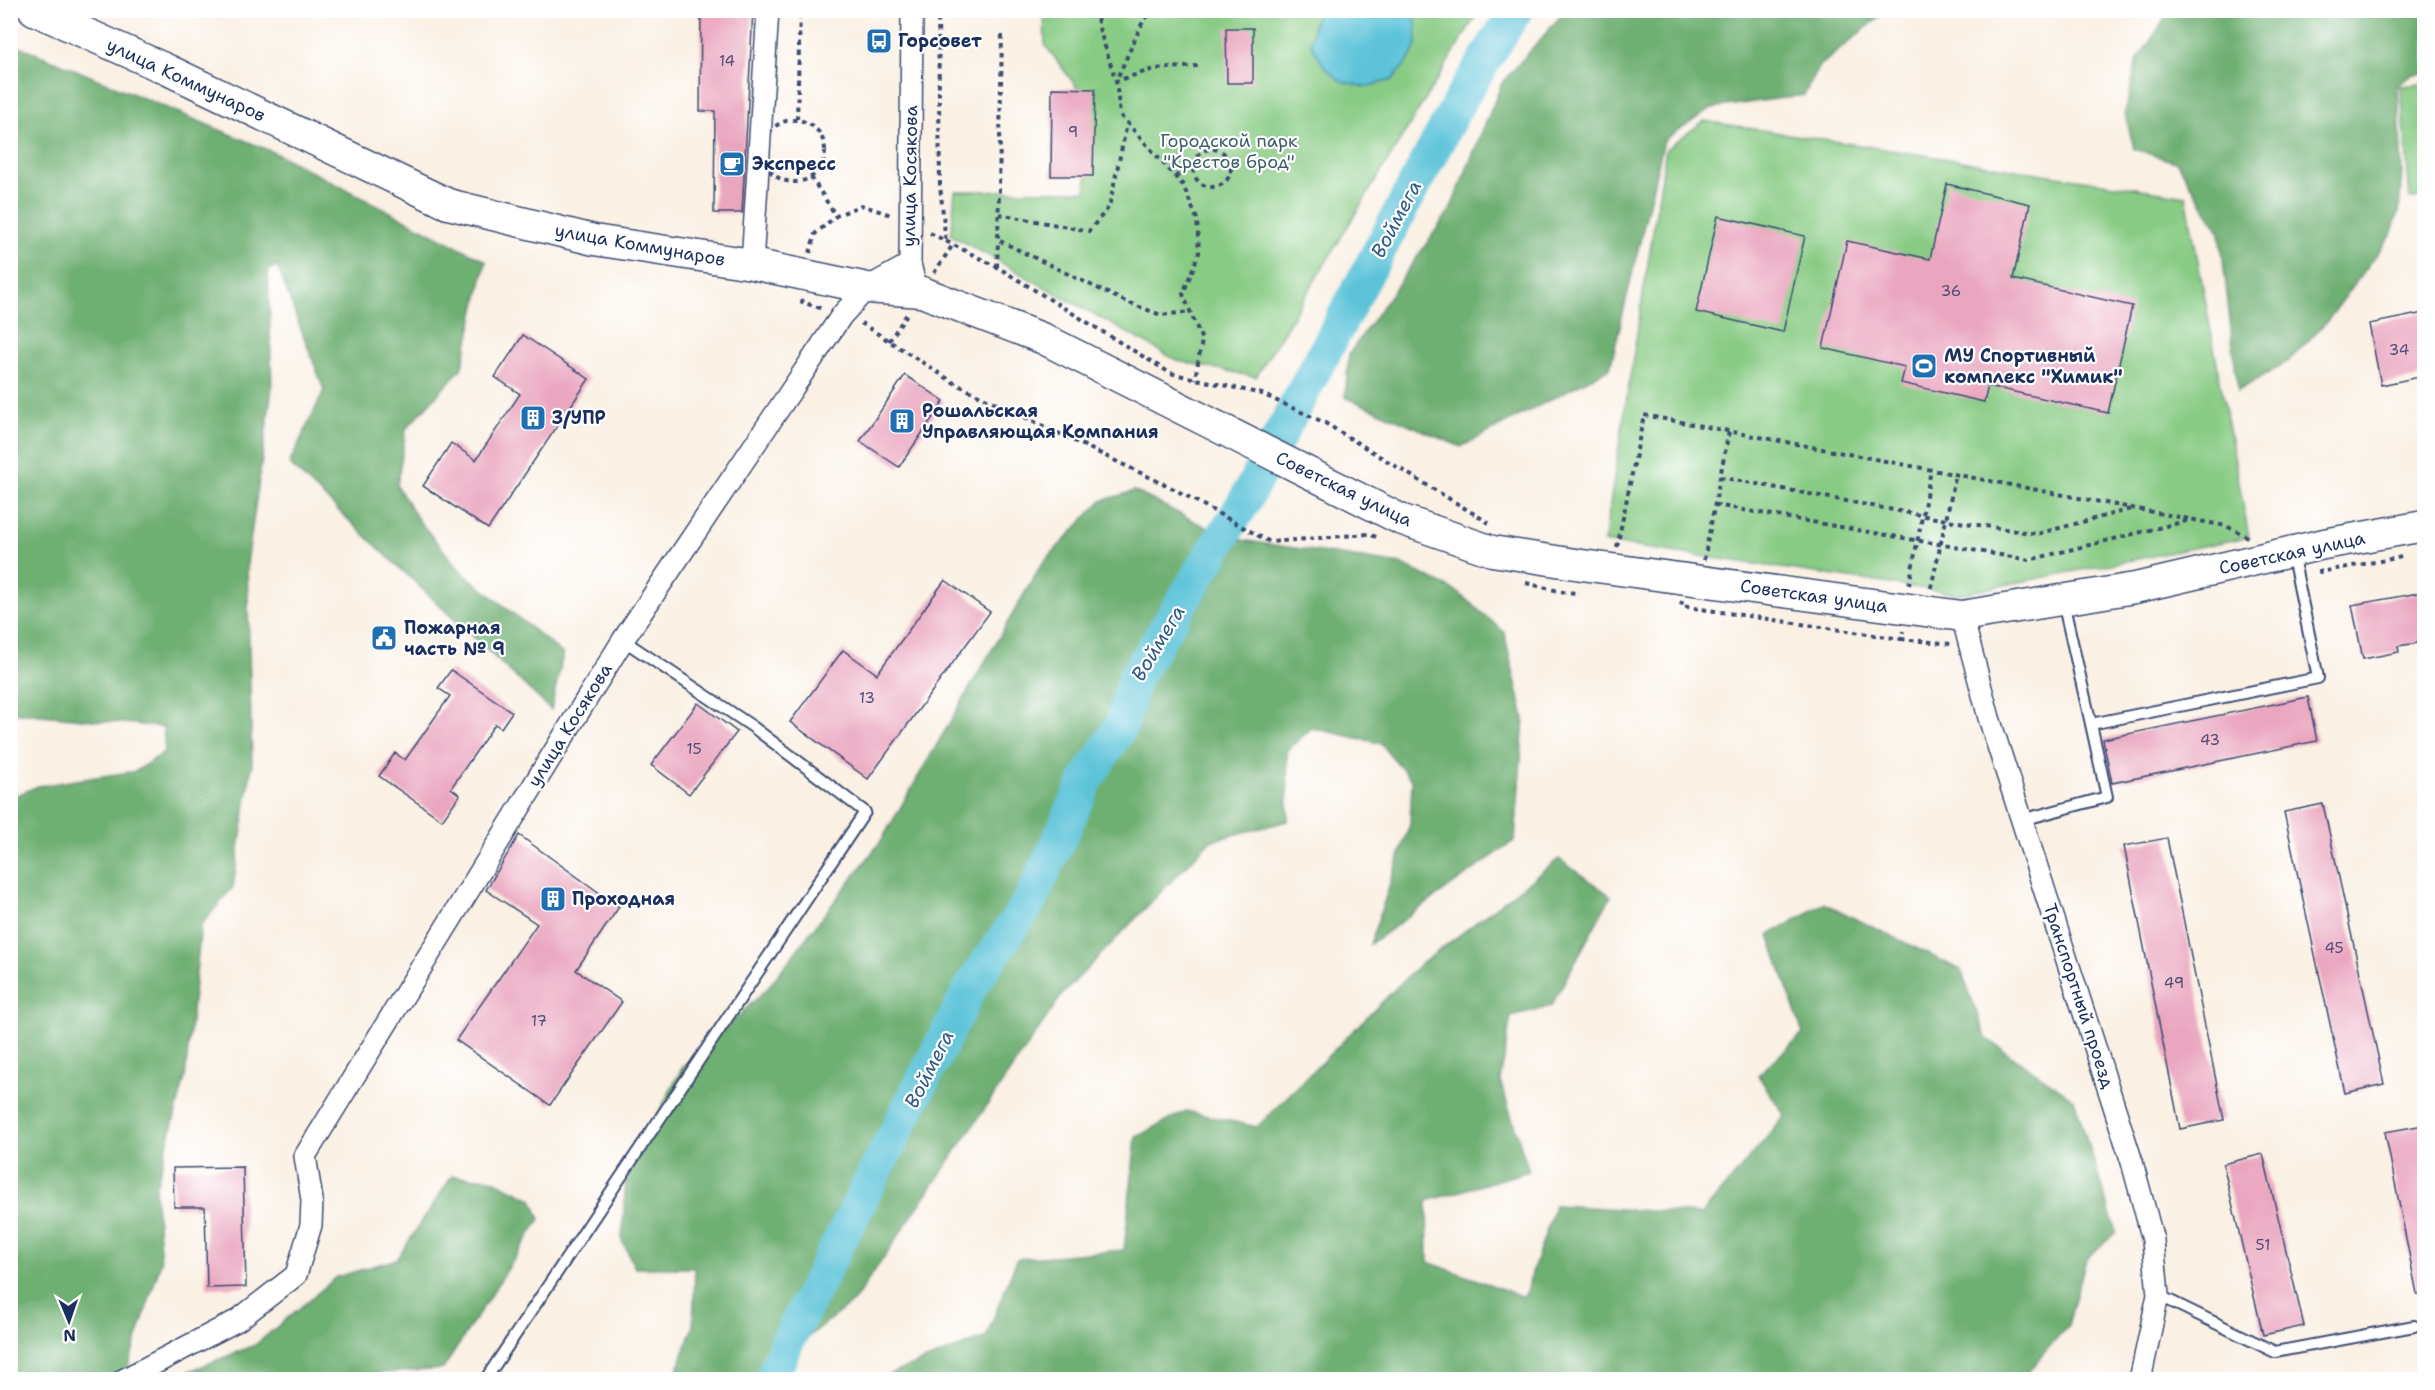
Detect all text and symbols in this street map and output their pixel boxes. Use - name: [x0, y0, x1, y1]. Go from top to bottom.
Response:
- bus stop icon: Горсовет: [864, 26, 894, 56]
- place label: Горсовет: [898, 29, 982, 53]
- street label: улица Коммунаров: [103, 33, 269, 127]
- house number: 14: [719, 51, 735, 71]
- street label: улица Косякова: [897, 105, 923, 247]
- house number: 9: [1068, 122, 1078, 142]
- park label: Городской парк "Крестов брод": [1160, 129, 1298, 174]
- cafe icon: Экспресс: [717, 149, 747, 179]
- place label: Экспресс: [752, 152, 836, 176]
- water label: Воймега: [1365, 176, 1427, 262]
- street label: улица Коммунаров: [553, 218, 727, 272]
- house number: 36: [1941, 281, 1961, 301]
- house number: 34: [2389, 340, 2409, 360]
- place label: МУ Спортивный комплекс "Химик": [1944, 344, 2123, 389]
- sports icon: МУ Спортивный комплекс "Химик": [1909, 351, 1939, 381]
- place label: Рошальская Управляющая Компания: [922, 399, 1159, 444]
- building icon: З/УПР: [518, 403, 548, 433]
- place label: З/УПР: [552, 406, 606, 430]
- building icon: Рошальская Управляющая Компания: [887, 406, 917, 436]
- street label: Советская улица: [1272, 446, 1416, 532]
- street label: Советская улица: [2217, 526, 2367, 580]
- street label: Советская улица: [1739, 574, 1889, 618]
- water label: Воймега: [1125, 600, 1191, 686]
- place label: Пожарная часть № 9: [404, 616, 505, 661]
- public building icon: Пожарная часть № 9: [369, 623, 399, 653]
- street label: улица Косякова: [522, 659, 618, 791]
- house number: 13: [859, 688, 875, 708]
- house number: 43: [2200, 730, 2220, 750]
- house number: 15: [686, 739, 702, 759]
- building icon: Проходная: [538, 884, 568, 914]
- place label: Проходная: [572, 887, 675, 911]
- street label: Транспортный проезд: [2038, 901, 2120, 1092]
- house number: 45: [2324, 938, 2344, 958]
- house number: 49: [2164, 973, 2184, 993]
- house number: 17: [531, 1011, 547, 1031]
- water label: Воймега: [898, 1026, 960, 1112]
- house number: 51: [2256, 1235, 2270, 1255]
- north arrow: [39, 1291, 99, 1351]
- text: N: [63, 1325, 76, 1346]

